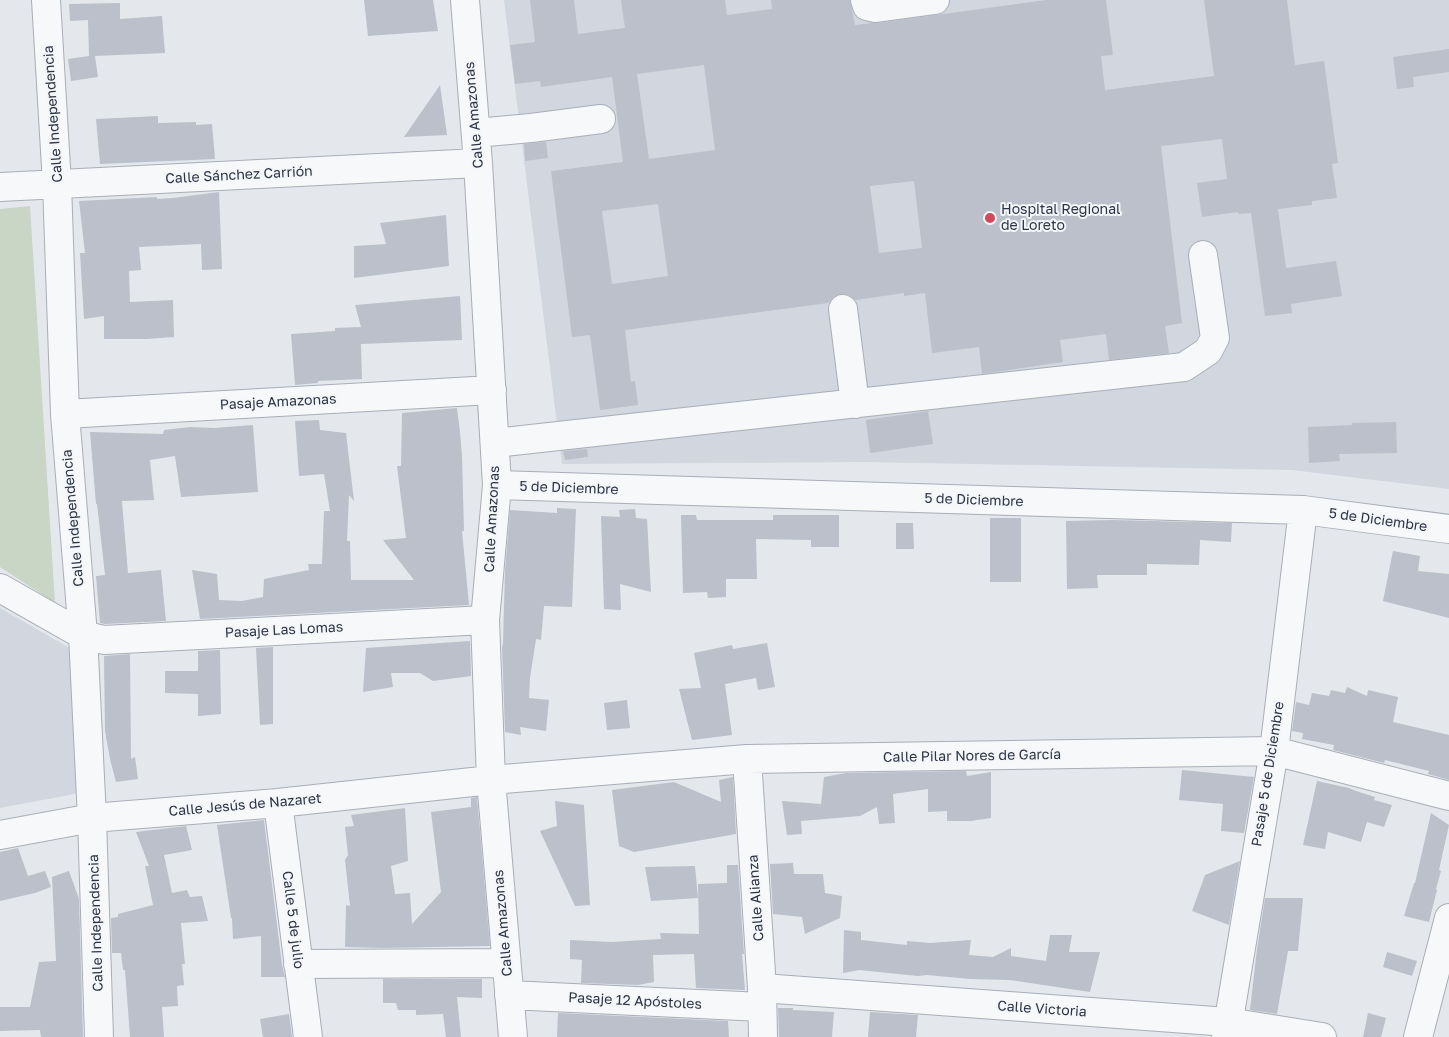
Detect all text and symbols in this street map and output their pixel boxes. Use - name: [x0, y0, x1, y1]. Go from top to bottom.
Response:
- street label: Calle Independencia: [40, 45, 66, 183]
- street label: Calle Amazonas: [461, 61, 487, 169]
- street label: Calle Sánchez Carrión: [165, 163, 313, 187]
- place label: Hospital Regional de Loreto: [1001, 202, 1121, 234]
- marker: Hospital Regional de Loreto: [983, 211, 997, 225]
- street label: Pasaje Amazonas: [219, 391, 337, 413]
- street label: Calle Independencia: [59, 449, 87, 587]
- street label: Calle Amazonas: [481, 465, 503, 573]
- street label: 5 de Diciembre: [519, 478, 619, 498]
- street label: 5 de Diciembre: [924, 490, 1024, 510]
- street label: 5 de Diciembre: [1328, 505, 1428, 535]
- street label: Pasaje Las Lomas: [224, 619, 344, 641]
- street label: Pasaje 5 de Diciembre: [1248, 700, 1288, 848]
- street label: Calle Pilar Nores de García: [883, 746, 1061, 766]
- street label: Calle Jesús de Nazaret: [168, 790, 322, 820]
- street label: Calle Independencia: [85, 854, 107, 992]
- street label: Calle Alianza: [745, 854, 767, 942]
- street label: Calle Amazonas: [490, 869, 516, 977]
- street label: Calle 5 de julio: [279, 870, 307, 970]
- street label: Pasaje 12 Apóstoles: [568, 989, 702, 1013]
- street label: Calle Victoria: [997, 997, 1087, 1021]

